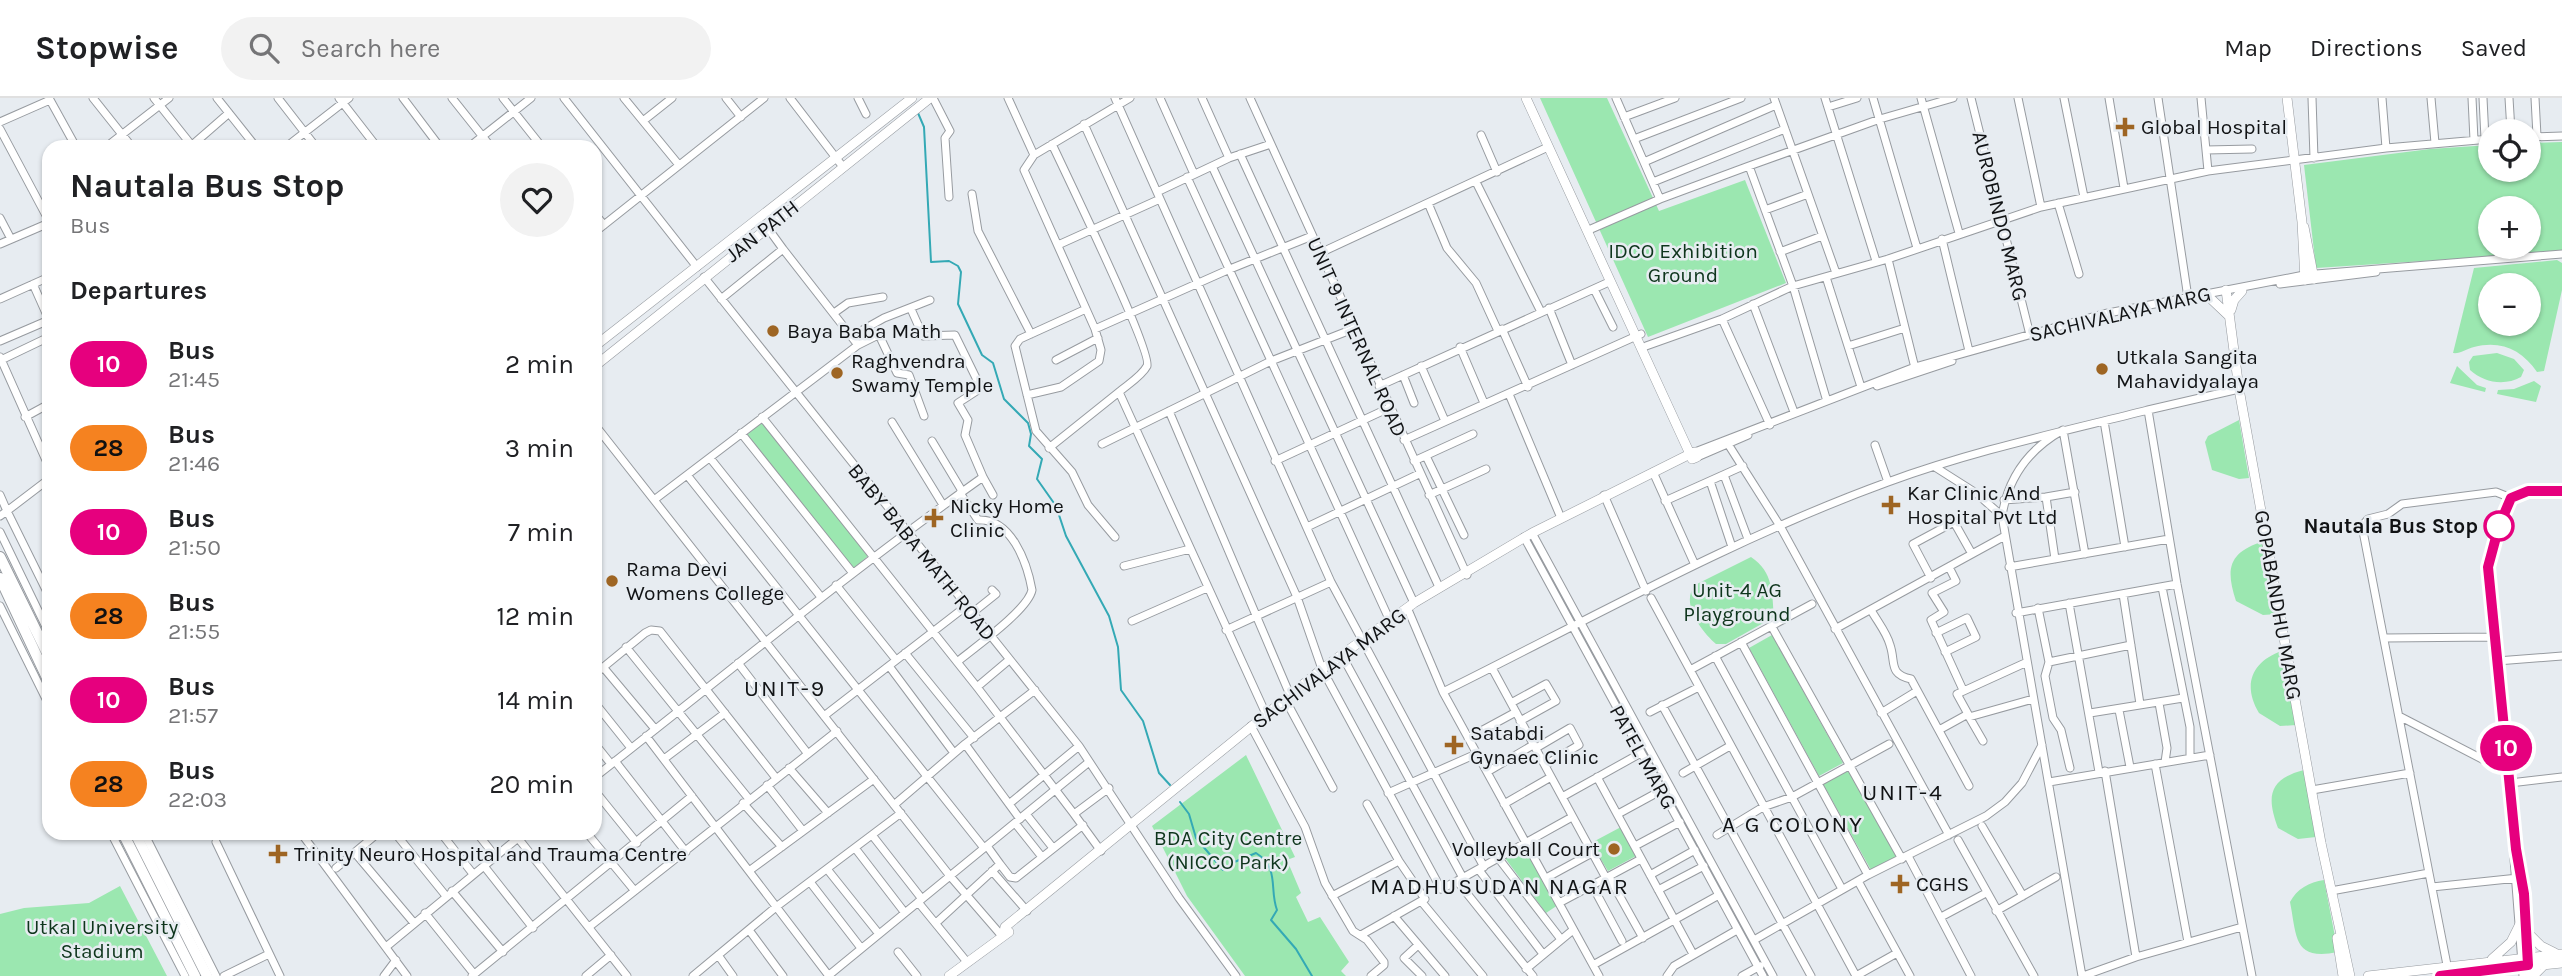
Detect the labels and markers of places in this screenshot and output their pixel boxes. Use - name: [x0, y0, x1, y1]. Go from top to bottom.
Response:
- place label: Global Hospital: [2141, 115, 2287, 139]
- marker: Global Hospital: [2115, 117, 2135, 137]
- place label: Baya Baba Math: [787, 319, 941, 343]
- marker: Baya Baba Math: [765, 323, 781, 339]
- place label: Utkala Sangita Mahavidyalaya: [2116, 345, 2259, 393]
- place label: Raghvendra Swamy Temple: [851, 349, 993, 397]
- marker: Utkala Sangita Mahavidyalaya: [2094, 361, 2110, 377]
- marker: Raghvendra Swamy Temple: [829, 365, 845, 381]
- place label: Kar Clinic And Hospital Pvt Ltd: [1907, 481, 2058, 529]
- place label: Nicky Home Clinic: [950, 494, 1064, 542]
- marker: Kar Clinic And Hospital Pvt Ltd: [1881, 495, 1901, 515]
- marker: Nicky Home Clinic: [924, 508, 944, 528]
- marker: Nautala Bus Stop: [2484, 511, 2514, 541]
- place label: Nautala Bus Stop: [2303, 514, 2478, 538]
- place label: Rama Devi Womens College: [626, 557, 784, 605]
- marker: Rama Devi Womens College: [604, 573, 620, 589]
- place label: Satabdi Gynaec Clinic: [1470, 721, 1599, 769]
- marker: Satabdi Gynaec Clinic: [1444, 735, 1464, 755]
- place label: Volleyball Court: [1452, 837, 1600, 861]
- marker: Volleyball Court: [1606, 841, 1622, 857]
- place label: Trinity Neuro Hospital and Trauma Centre: [294, 842, 687, 866]
- marker: Trinity Neuro Hospital and Trauma Centre: [268, 844, 288, 864]
- place label: CGHS: [1916, 872, 1969, 896]
- marker: CGHS: [1890, 874, 1910, 894]

